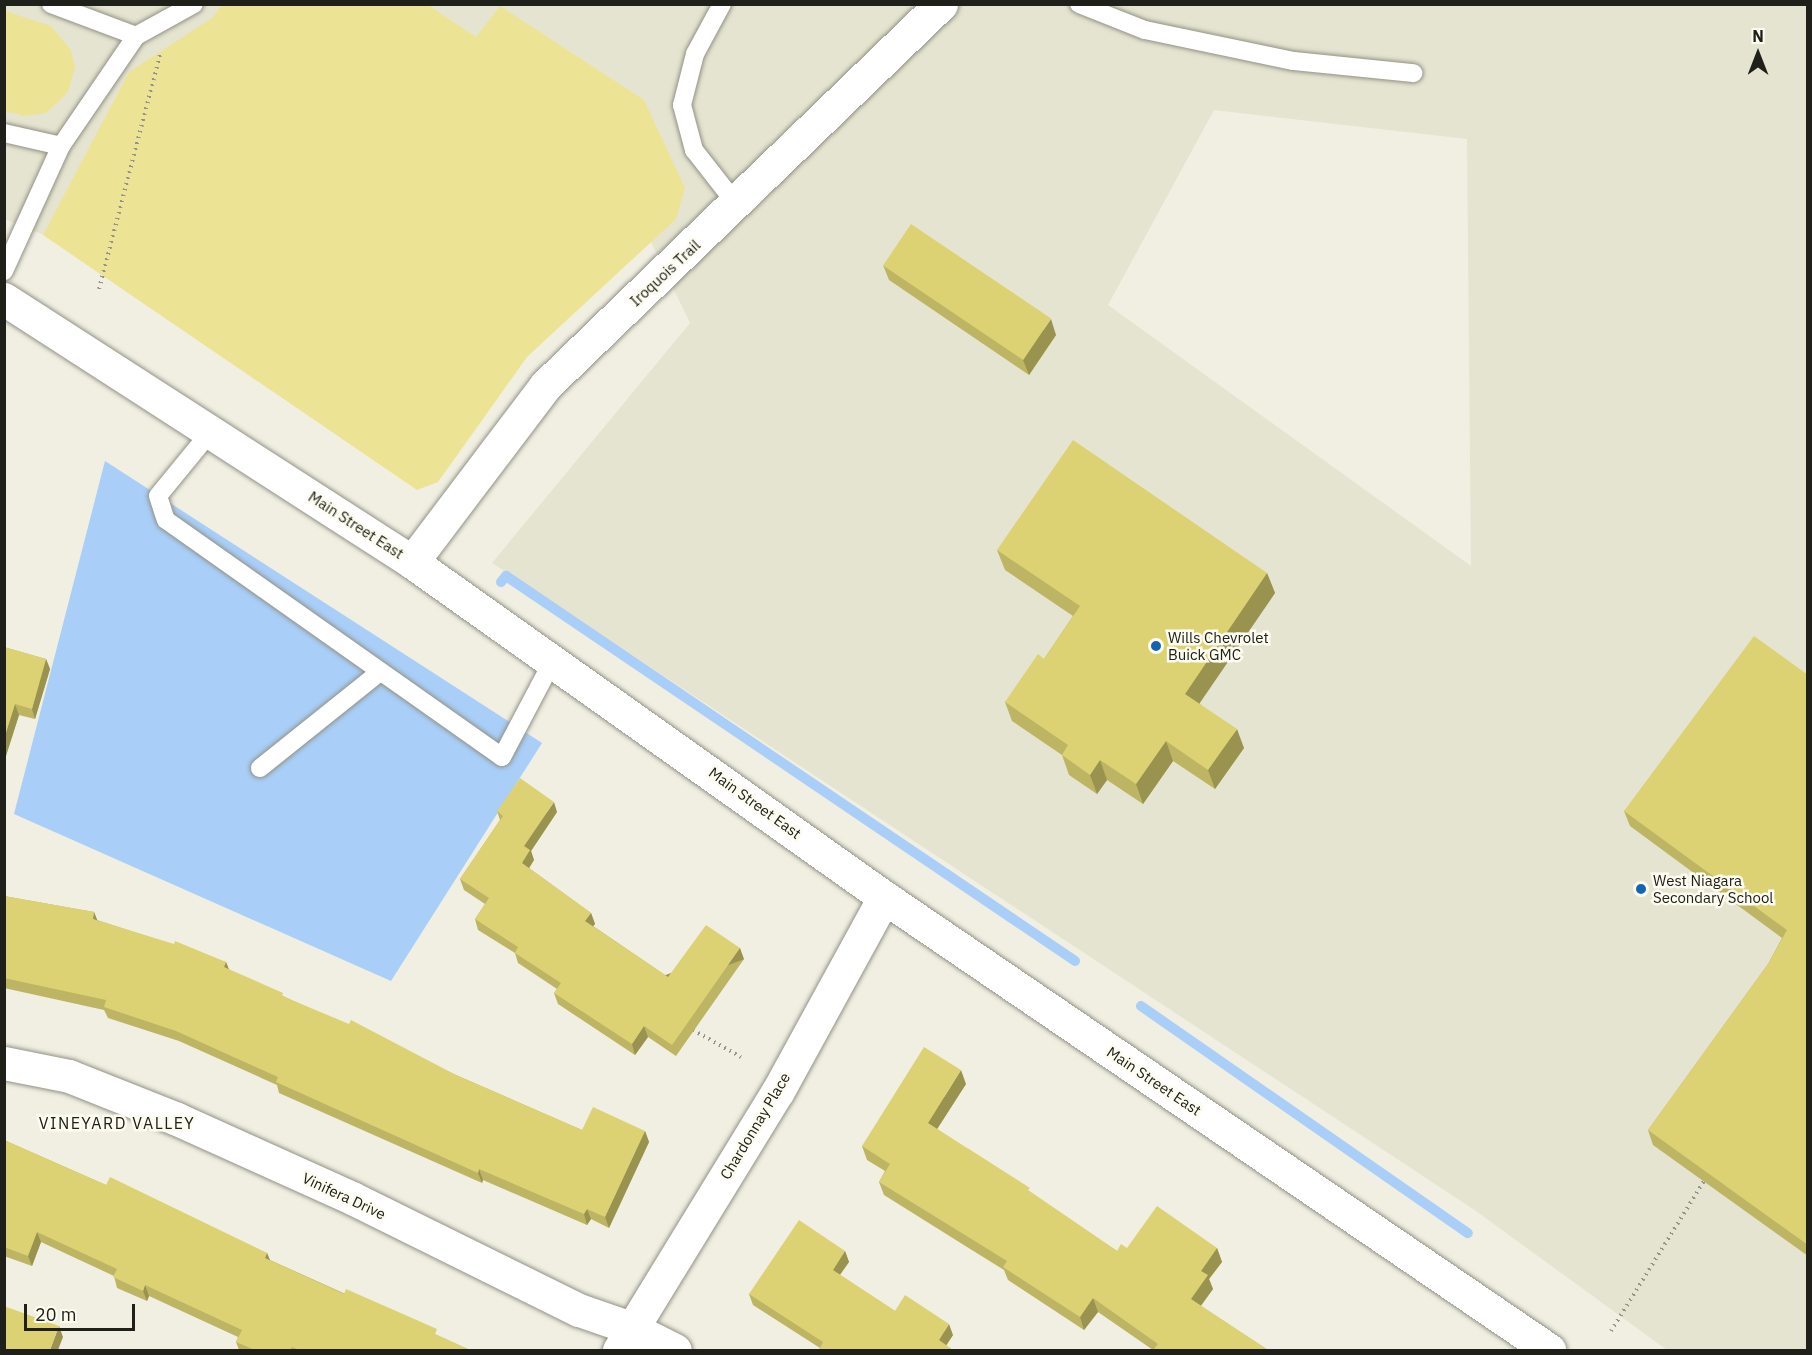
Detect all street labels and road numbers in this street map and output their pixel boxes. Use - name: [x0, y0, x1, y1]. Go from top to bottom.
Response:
- street label: Iroquois Trail: [626, 236, 704, 310]
- street label: Main Street East: [305, 488, 407, 562]
- street label: Main Street East: [705, 763, 805, 843]
- street label: Main Street East: [1103, 1043, 1205, 1119]
- street label: Chardonnay Place: [716, 1069, 794, 1183]
- street label: Vinifera Drive: [299, 1169, 389, 1223]

